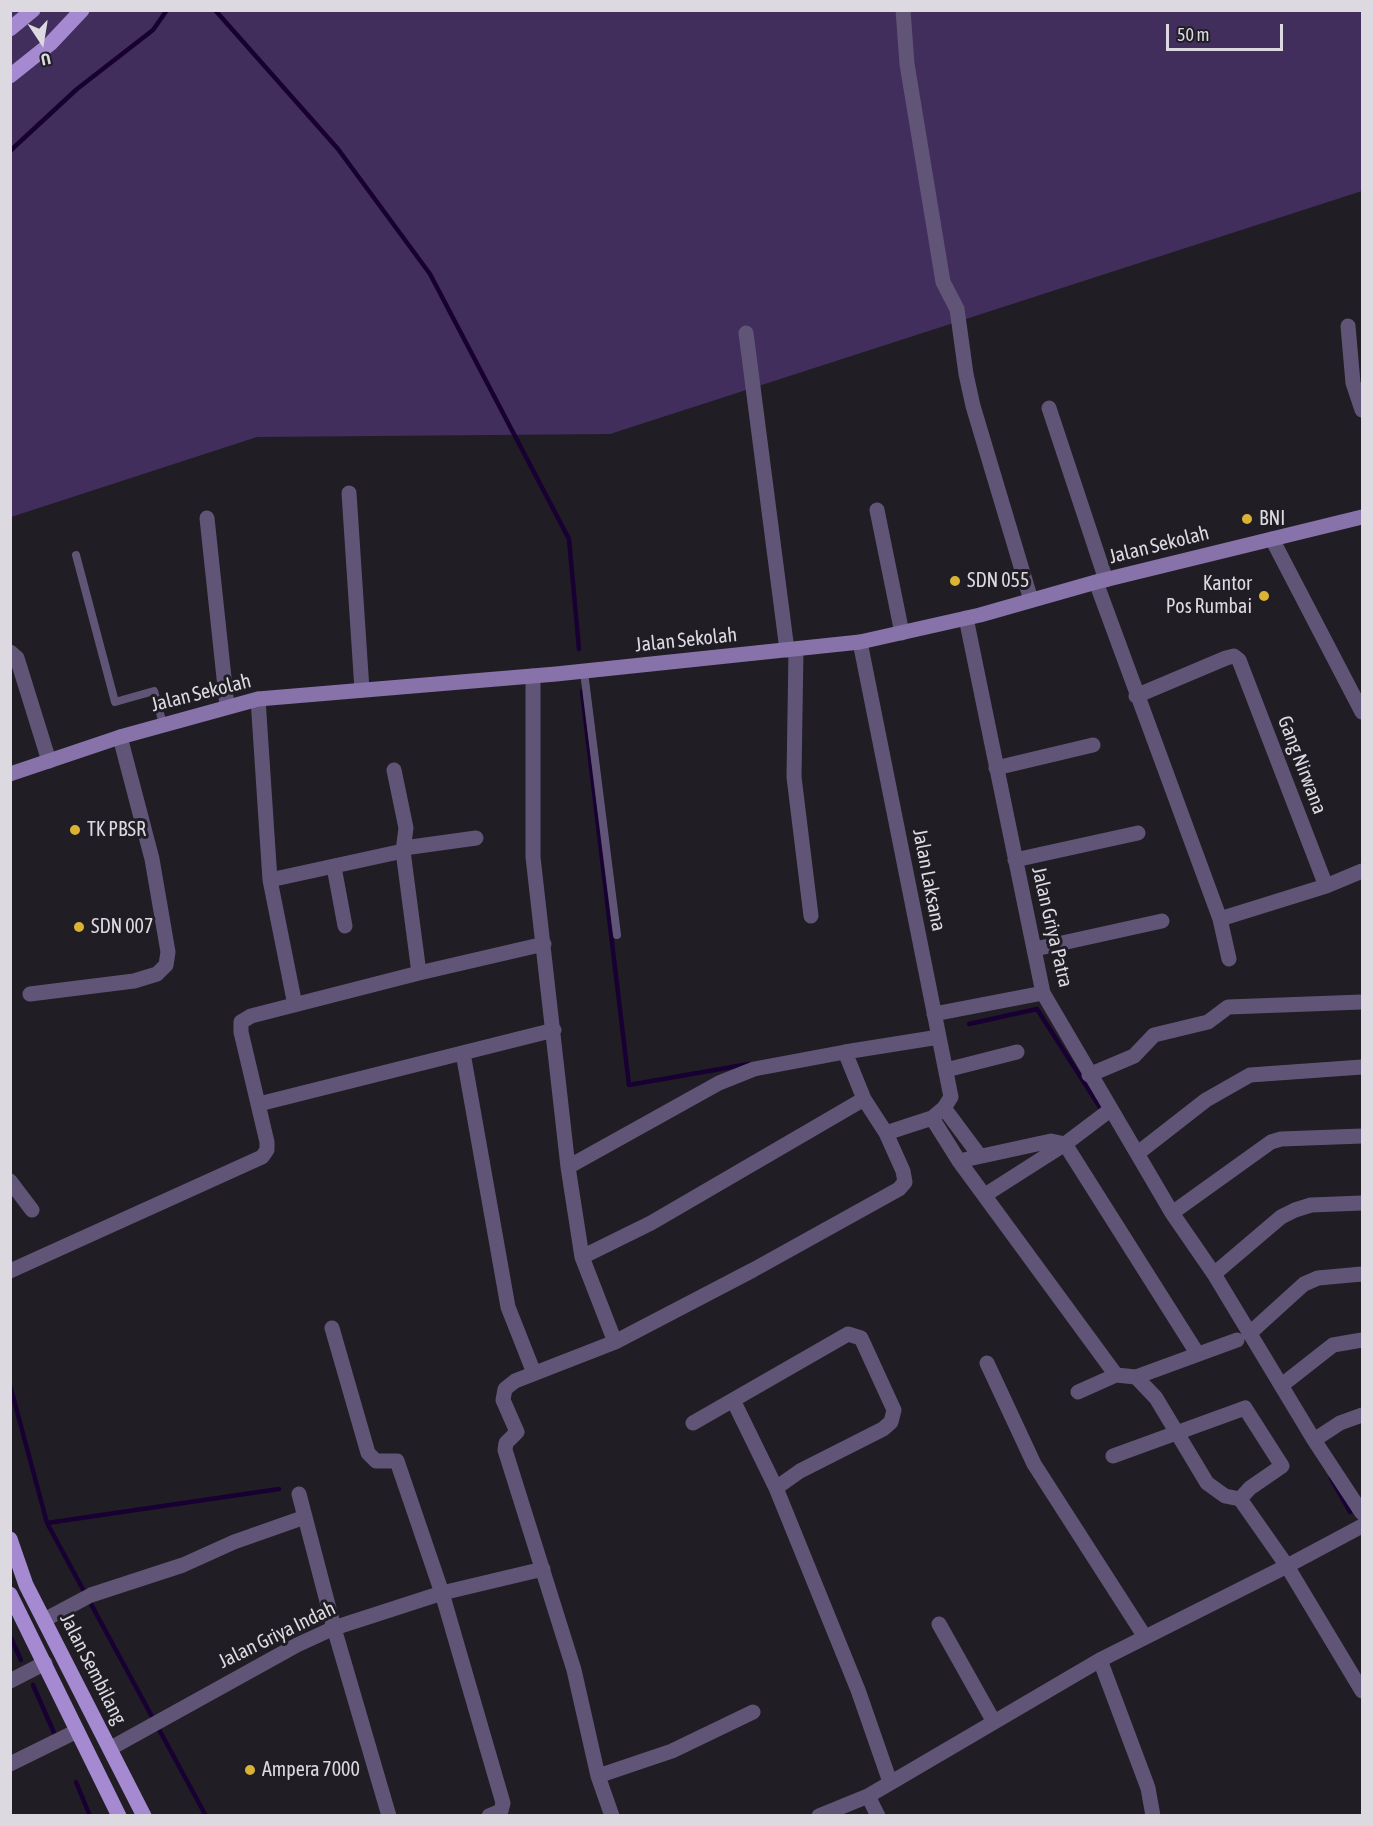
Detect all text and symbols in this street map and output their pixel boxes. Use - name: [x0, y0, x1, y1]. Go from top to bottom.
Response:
- north arrow: [12, 12, 72, 72]
- scale bar: [1169, 12, 1286, 50]
- text: 50 m: [1177, 24, 1209, 45]
- text: U: [39, 50, 52, 69]
- place label: BNI: [1259, 507, 1285, 531]
- marker: BNI: [1240, 512, 1254, 526]
- street label: Jalan Sekolah: [1106, 521, 1212, 569]
- place label: SDN 055: [967, 569, 1029, 593]
- place label: Kantor Pos Rumbai: [1166, 572, 1252, 619]
- marker: SDN 055: [948, 574, 962, 588]
- marker: Kantor Pos Rumbai: [1257, 589, 1271, 603]
- street label: Jalan Sekolah: [634, 623, 738, 657]
- street label: Jalan Sekolah: [148, 669, 254, 717]
- street label: Gang Nirwana: [1272, 712, 1332, 818]
- place label: TK PBSR: [87, 818, 146, 842]
- marker: TK PBSR: [68, 823, 82, 837]
- street label: Jalan Laksana: [907, 827, 951, 933]
- street label: Jalan Griya Patra: [1026, 864, 1078, 990]
- place label: SDN 007: [91, 915, 153, 939]
- marker: SDN 007: [72, 920, 86, 934]
- street label: Jalan Griya Indah: [215, 1596, 339, 1674]
- street label: Jalan Sembilang: [55, 1609, 131, 1729]
- place label: Ampera 7000: [262, 1758, 360, 1782]
- marker: Ampera 7000: [243, 1763, 257, 1777]

